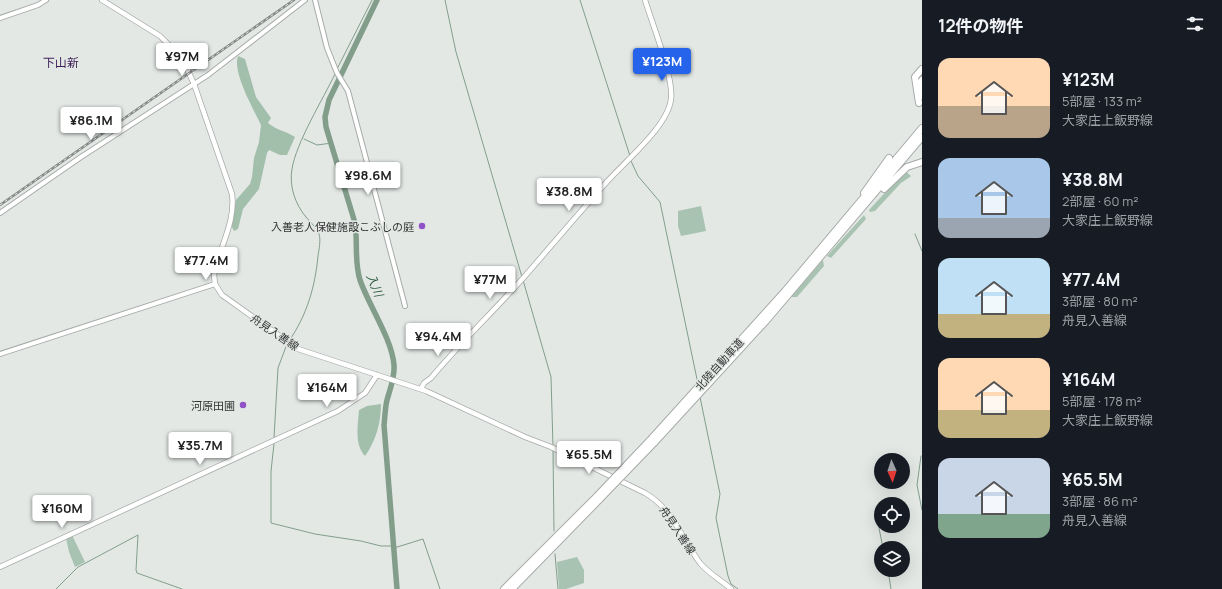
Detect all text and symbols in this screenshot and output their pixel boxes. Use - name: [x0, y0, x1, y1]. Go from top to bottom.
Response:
- icon: filters: [1184, 13, 1206, 35]
- text: 12件の物件: [938, 14, 1024, 37]
- pin: ¥97M: [158, 43, 206, 77]
- text: ¥97M: [165, 47, 199, 65]
- pin: ¥123M: [634, 48, 690, 82]
- text: ¥123M: [642, 52, 682, 70]
- district label: 下山新: [43, 54, 79, 71]
- text: ¥123M: [1062, 68, 1114, 91]
- icon: home: [970, 74, 1018, 122]
- text: 5部屋 · 133 m²: [1062, 92, 1142, 110]
- pin: ¥86.1M: [58, 107, 124, 141]
- text: ¥86.1M: [69, 111, 113, 129]
- text: 大家庄上飯野線: [1062, 111, 1153, 129]
- pin: ¥98.6M: [335, 162, 401, 196]
- text: ¥98.6M: [344, 166, 392, 184]
- text: ¥38.8M: [1062, 168, 1123, 191]
- icon: home: [970, 174, 1018, 222]
- pin: ¥38.8M: [536, 178, 602, 212]
- text: ¥38.8M: [546, 182, 592, 200]
- text: 2部屋 · 60 m²: [1062, 192, 1138, 210]
- text: 大家庄上飯野線: [1062, 211, 1153, 229]
- place label: 入善老人保健施設こぶしの庭: [271, 219, 414, 234]
- marker: 入善老人保健施設こぶしの庭: [417, 221, 427, 231]
- pin: ¥77.4M: [173, 247, 239, 281]
- text: ¥77.4M: [184, 251, 228, 269]
- pin: ¥77M: [466, 266, 514, 300]
- text: ¥77.4M: [1062, 268, 1120, 291]
- text: ¥77M: [473, 270, 507, 288]
- water label: 入川: [362, 271, 388, 301]
- icon: home: [970, 274, 1018, 322]
- text: 3部屋 · 80 m²: [1062, 292, 1138, 310]
- street label: 舟見入善線: [248, 310, 302, 354]
- text: 舟見入善線: [1062, 311, 1127, 329]
- pin: ¥94.4M: [405, 323, 471, 357]
- text: ¥94.4M: [415, 327, 461, 345]
- street label: 北陸自動車道: [691, 334, 747, 394]
- text: ¥164M: [1062, 368, 1115, 391]
- pin: ¥164M: [299, 374, 355, 408]
- icon: home: [970, 374, 1018, 422]
- text: ¥164M: [307, 378, 347, 396]
- text: 5部屋 · 178 m²: [1062, 392, 1142, 410]
- place label: 河原田圃: [191, 398, 235, 413]
- marker: 河原田圃: [238, 400, 248, 410]
- text: 大家庄上飯野線: [1062, 411, 1153, 429]
- pin: ¥35.7M: [167, 432, 233, 466]
- text: ¥35.7M: [177, 436, 223, 454]
- pin: ¥65.5M: [556, 441, 622, 475]
- text: ¥65.5M: [566, 445, 612, 463]
- north arrow: [874, 453, 910, 489]
- map controls: [874, 453, 910, 577]
- text: ¥65.5M: [1062, 468, 1123, 491]
- icon: home: [970, 474, 1018, 522]
- text: 3部屋 · 86 m²: [1062, 492, 1138, 510]
- pin: ¥160M: [34, 495, 90, 529]
- button: locate: [874, 497, 910, 533]
- text: ¥160M: [41, 499, 83, 517]
- street label: 舟見入善線: [656, 503, 700, 557]
- text: 舟見入善線: [1062, 511, 1127, 529]
- button: layers: [874, 541, 910, 577]

